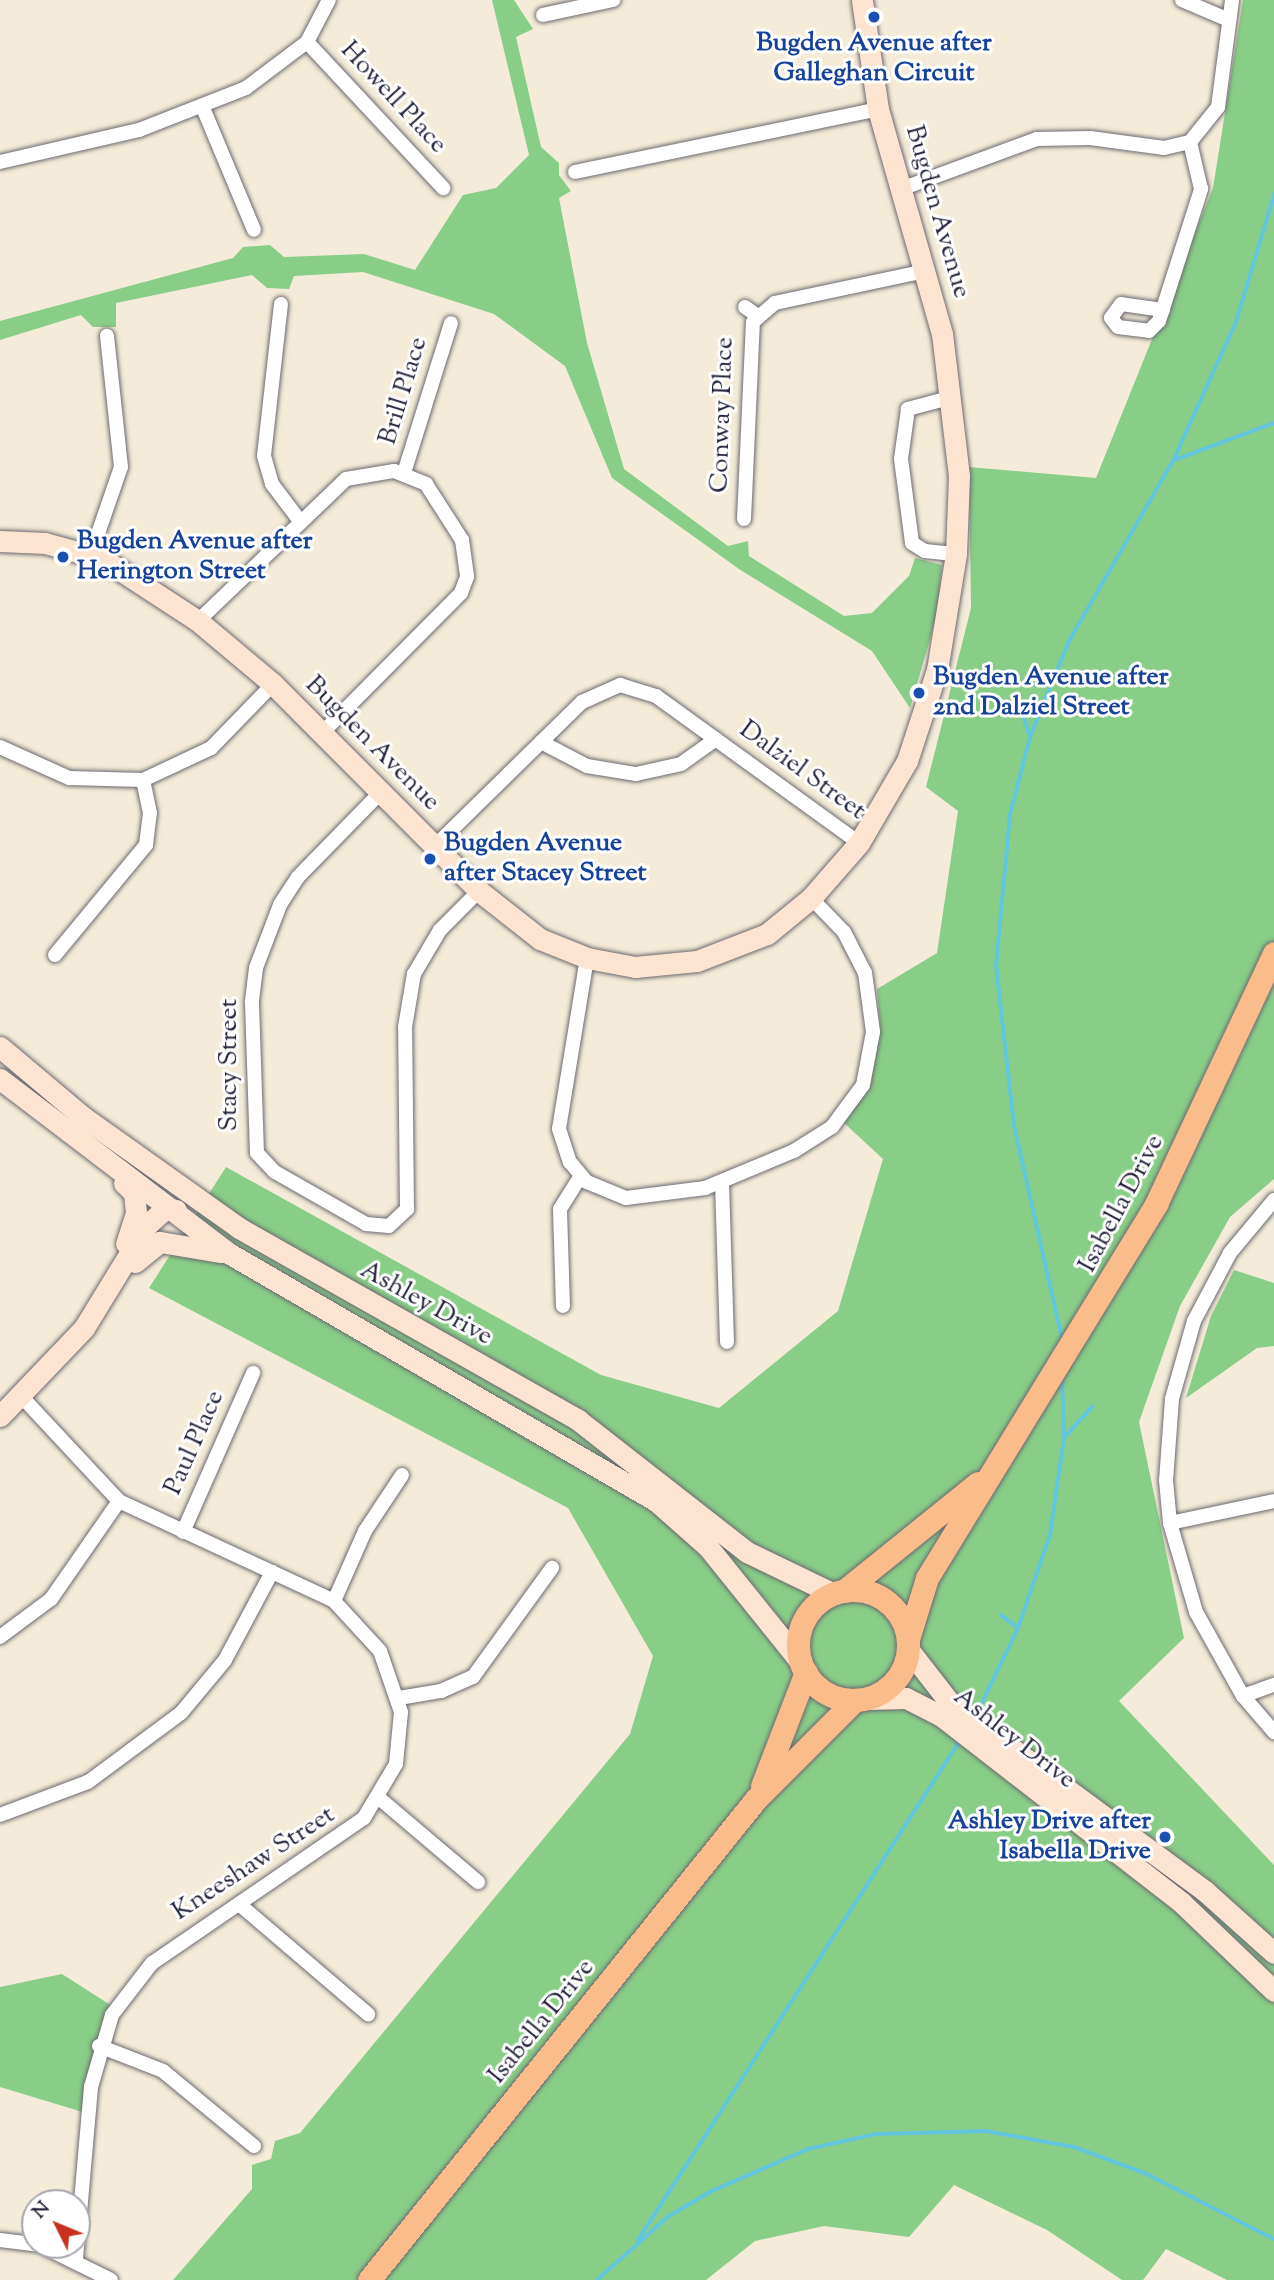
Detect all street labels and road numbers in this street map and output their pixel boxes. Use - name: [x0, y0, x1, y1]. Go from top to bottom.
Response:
- street label: Howell Place: [333, 35, 453, 161]
- street label: Bugden Avenue: [897, 122, 977, 302]
- street label: Brill Place: [373, 333, 435, 449]
- street label: Conway Place: [705, 336, 741, 494]
- street label: Bugden Avenue: [298, 670, 446, 818]
- street label: Dalziel Street: [733, 715, 871, 827]
- street label: Stacy Street: [214, 999, 246, 1131]
- street label: Isabella Drive: [1073, 1130, 1171, 1278]
- street label: Ashley Drive: [354, 1255, 498, 1353]
- street label: Paul Place: [158, 1386, 232, 1500]
- street label: Ashley Drive: [947, 1682, 1081, 1796]
- street label: Kneeshaw Street: [167, 1800, 341, 1928]
- street label: Isabella Drive: [482, 1953, 602, 2091]

